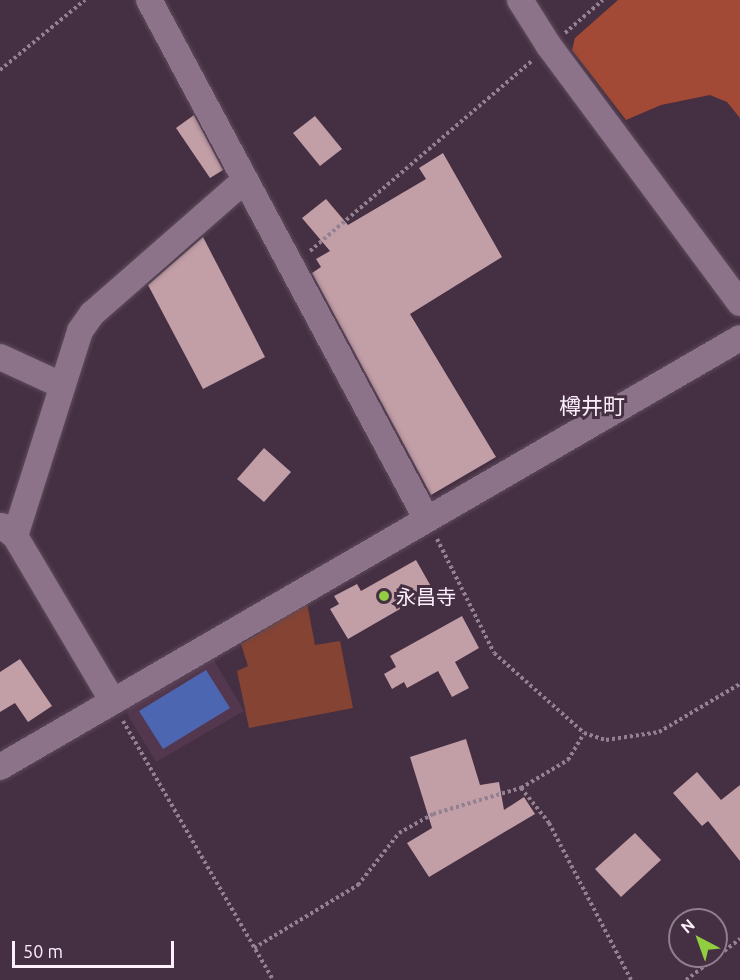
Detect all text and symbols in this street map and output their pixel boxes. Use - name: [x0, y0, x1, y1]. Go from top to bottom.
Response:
- district label: 樽井町: [559, 393, 625, 419]
- place label: 永昌寺: [396, 584, 456, 608]
- marker: 永昌寺: [377, 589, 391, 603]
- north arrow: [668, 908, 728, 968]
- text: N: [677, 915, 698, 937]
- scale bar: [15, 929, 177, 967]
- text: 50 m: [23, 941, 63, 961]

